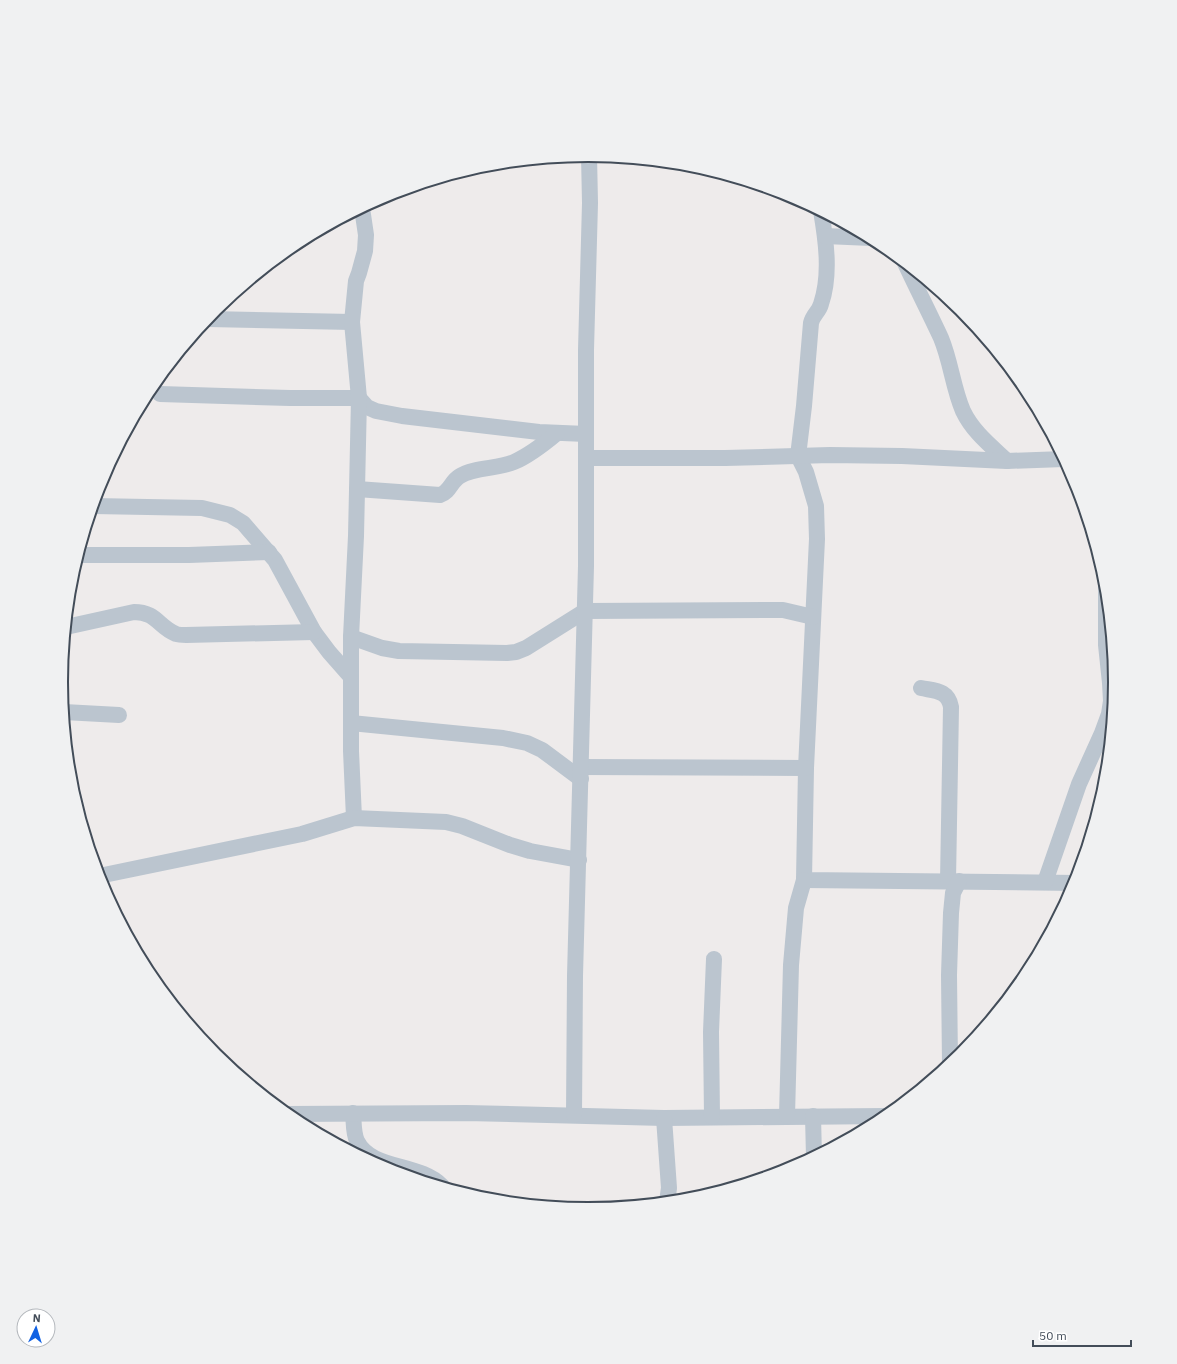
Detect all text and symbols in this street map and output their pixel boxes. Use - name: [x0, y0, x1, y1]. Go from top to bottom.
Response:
- north arrow: [16, 1308, 56, 1348]
- text: N: [32, 1311, 41, 1325]
- scale bar: [1033, 1322, 1131, 1348]
- text: 50 m: [1039, 1328, 1067, 1343]

